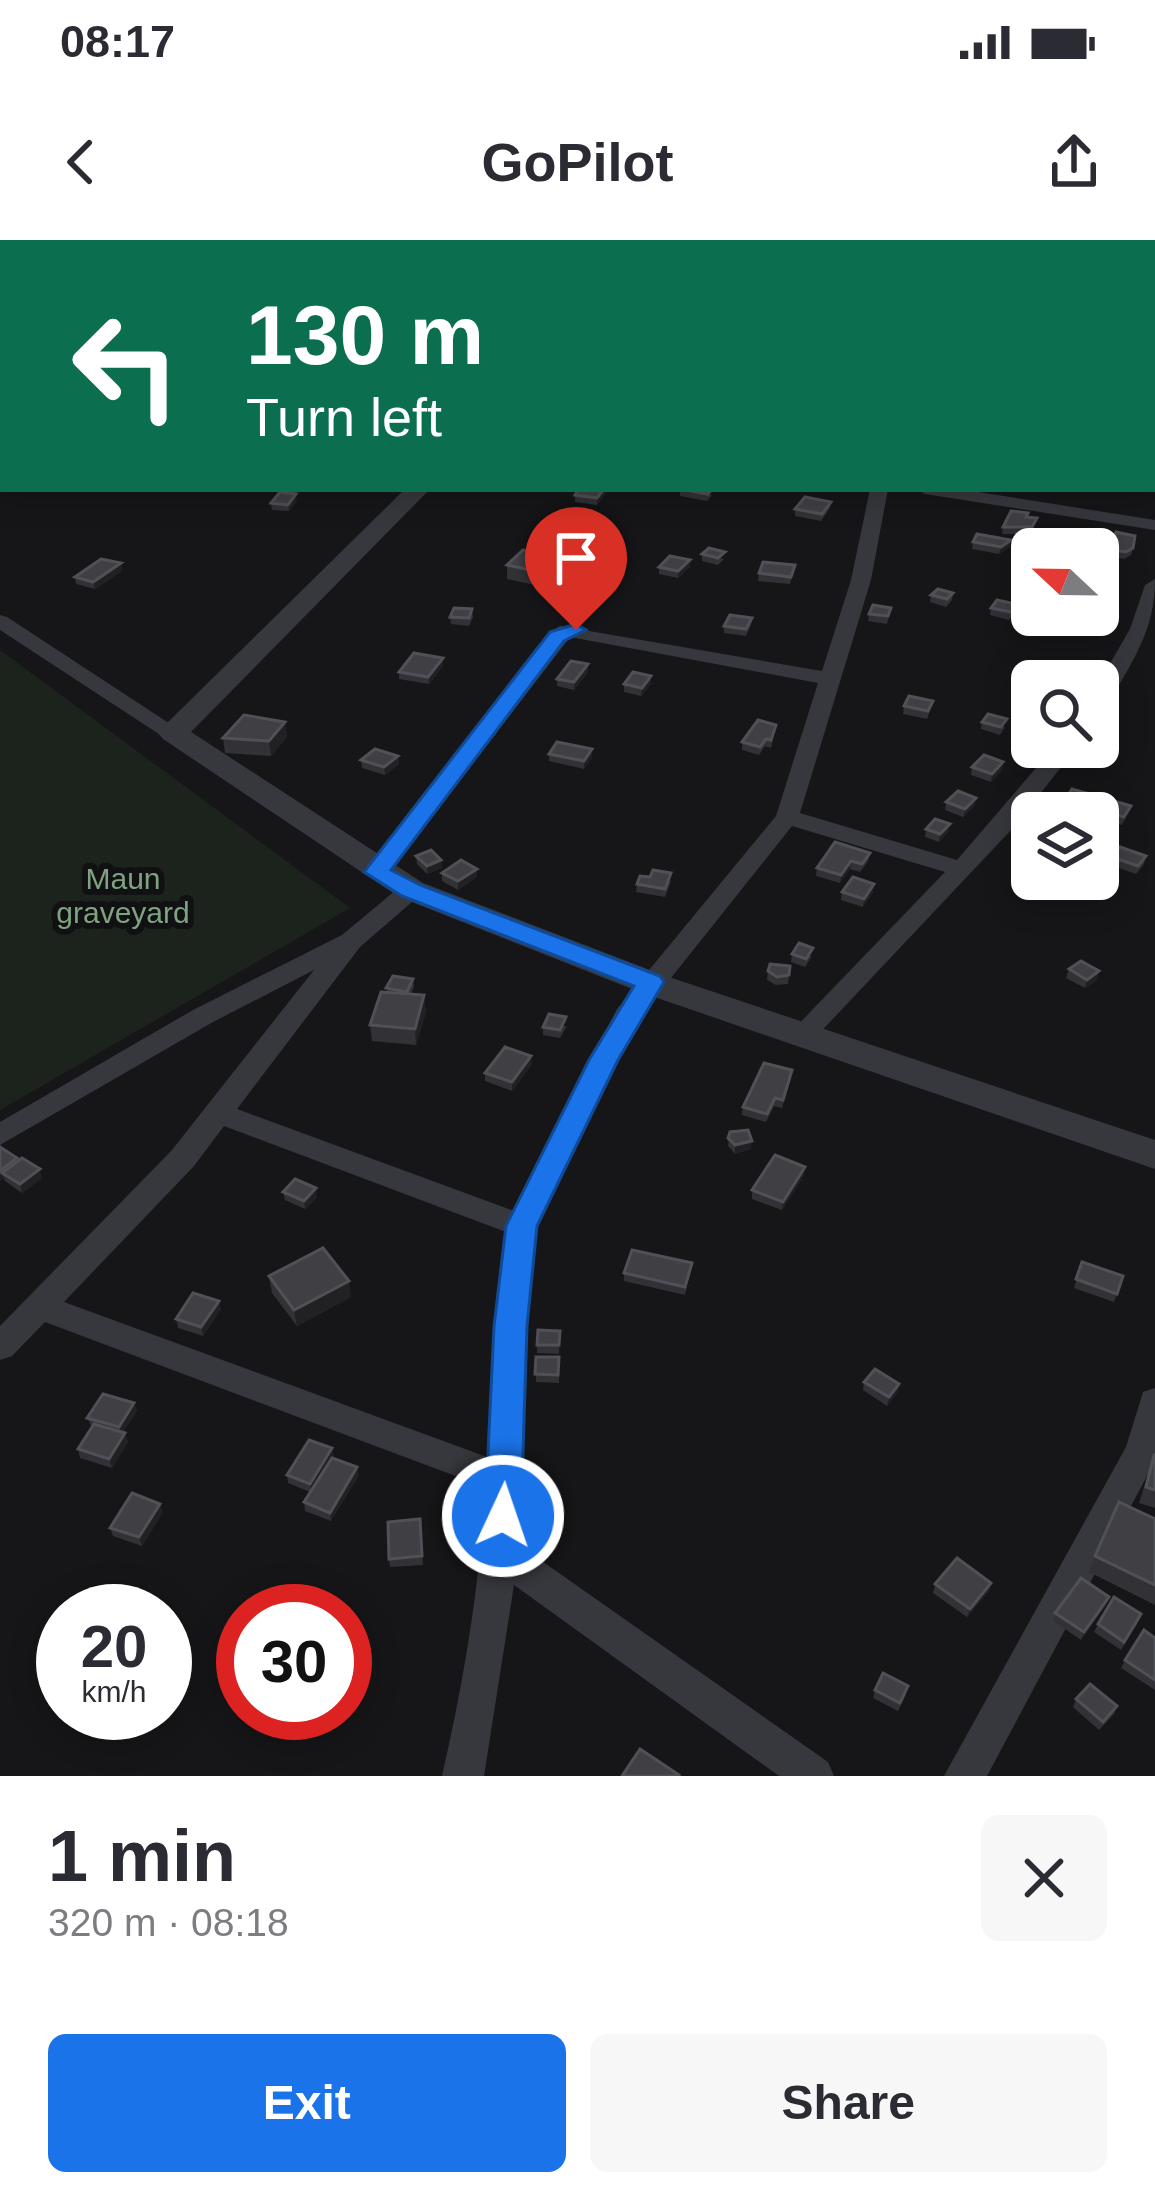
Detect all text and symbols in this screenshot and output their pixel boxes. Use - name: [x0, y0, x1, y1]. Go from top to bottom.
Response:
- text: 08:17: [60, 16, 175, 67]
- icon: back: [48, 129, 114, 195]
- icon: share: [1041, 129, 1107, 195]
- text: GoPilot: [482, 132, 673, 192]
- icon: left: [48, 288, 204, 444]
- text: 130 m: [246, 288, 484, 382]
- text: Turn left: [246, 387, 442, 447]
- pin: [525, 507, 627, 630]
- icon: arrive: [543, 525, 609, 591]
- north arrow: [1011, 528, 1119, 636]
- map controls: [1011, 528, 1119, 900]
- button: search: [1011, 660, 1119, 768]
- button: layers: [1011, 792, 1119, 900]
- park label: Maun graveyard: [56, 862, 190, 929]
- position arrow: [440, 1453, 566, 1579]
- speed limit sign: 30: [216, 1584, 372, 1740]
- text: 20: [81, 1613, 147, 1680]
- text: km/h: [81, 1675, 147, 1708]
- button: close: [981, 1815, 1107, 1941]
- text: 1 min: [48, 1816, 236, 1896]
- text: 320 m · 08:18: [48, 1901, 289, 1944]
- button: Exit: [48, 2034, 566, 2172]
- button: Share: [590, 2034, 1107, 2172]

